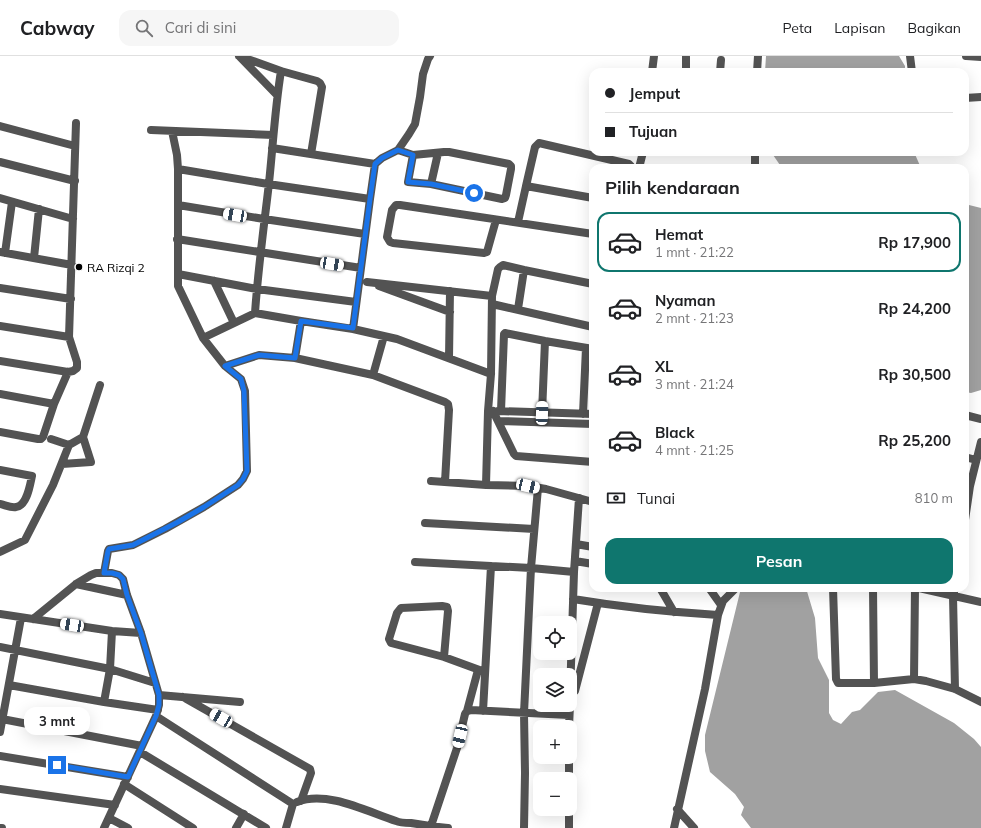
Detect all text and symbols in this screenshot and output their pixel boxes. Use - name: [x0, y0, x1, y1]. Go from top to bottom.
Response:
- search box: [119, 10, 399, 46]
- text: Cabway: [20, 16, 95, 40]
- icon: search: [133, 17, 155, 39]
- text: Cari di sini: [165, 18, 236, 37]
- text: Peta: [783, 19, 812, 37]
- text: Lapisan: [834, 19, 886, 37]
- text: Bagikan: [908, 19, 961, 37]
- text: Jemput: [629, 84, 680, 103]
- text: Tujuan: [629, 122, 677, 141]
- text: Pilih kendaraan: [605, 176, 740, 199]
- route start: [465, 184, 483, 202]
- car: [222, 207, 248, 223]
- icon: car: [607, 224, 643, 260]
- text: Hemat: [655, 225, 703, 244]
- text: Rp 17,900: [878, 233, 951, 252]
- text: 1 mnt · 21:22: [655, 244, 734, 260]
- car: [319, 256, 345, 272]
- place label: RA Rizqi 2: [87, 260, 145, 275]
- marker: RA Rizqi 2: [74, 262, 84, 272]
- icon: car: [607, 290, 643, 326]
- text: Nyaman: [655, 291, 715, 310]
- text: Rp 24,200: [878, 299, 951, 318]
- text: 2 mnt · 21:23: [655, 310, 734, 326]
- icon: car: [607, 356, 643, 392]
- text: XL: [655, 357, 673, 376]
- text: Rp 30,500: [878, 365, 951, 384]
- text: 3 mnt · 21:24: [655, 376, 734, 392]
- car: [536, 401, 548, 425]
- icon: car: [607, 422, 643, 458]
- text: Black: [655, 423, 694, 442]
- text: Rp 25,200: [878, 431, 951, 450]
- text: 4 mnt · 21:25: [655, 442, 734, 458]
- car: [515, 477, 541, 495]
- icon: cash: [605, 487, 627, 509]
- text: Tunai: [637, 489, 675, 508]
- text: 810 m: [915, 490, 953, 506]
- button: Pesan: [605, 538, 953, 584]
- map controls: [533, 616, 577, 816]
- button: locate: [533, 616, 577, 660]
- car: [59, 617, 85, 633]
- button: layers: [533, 668, 577, 712]
- callout: 3 mnt: [24, 707, 90, 735]
- car: [208, 707, 234, 729]
- text: 3 mnt: [39, 713, 75, 729]
- button: +: [533, 720, 577, 764]
- car: [451, 723, 469, 749]
- route end: [48, 756, 66, 774]
- button: −: [533, 772, 577, 816]

